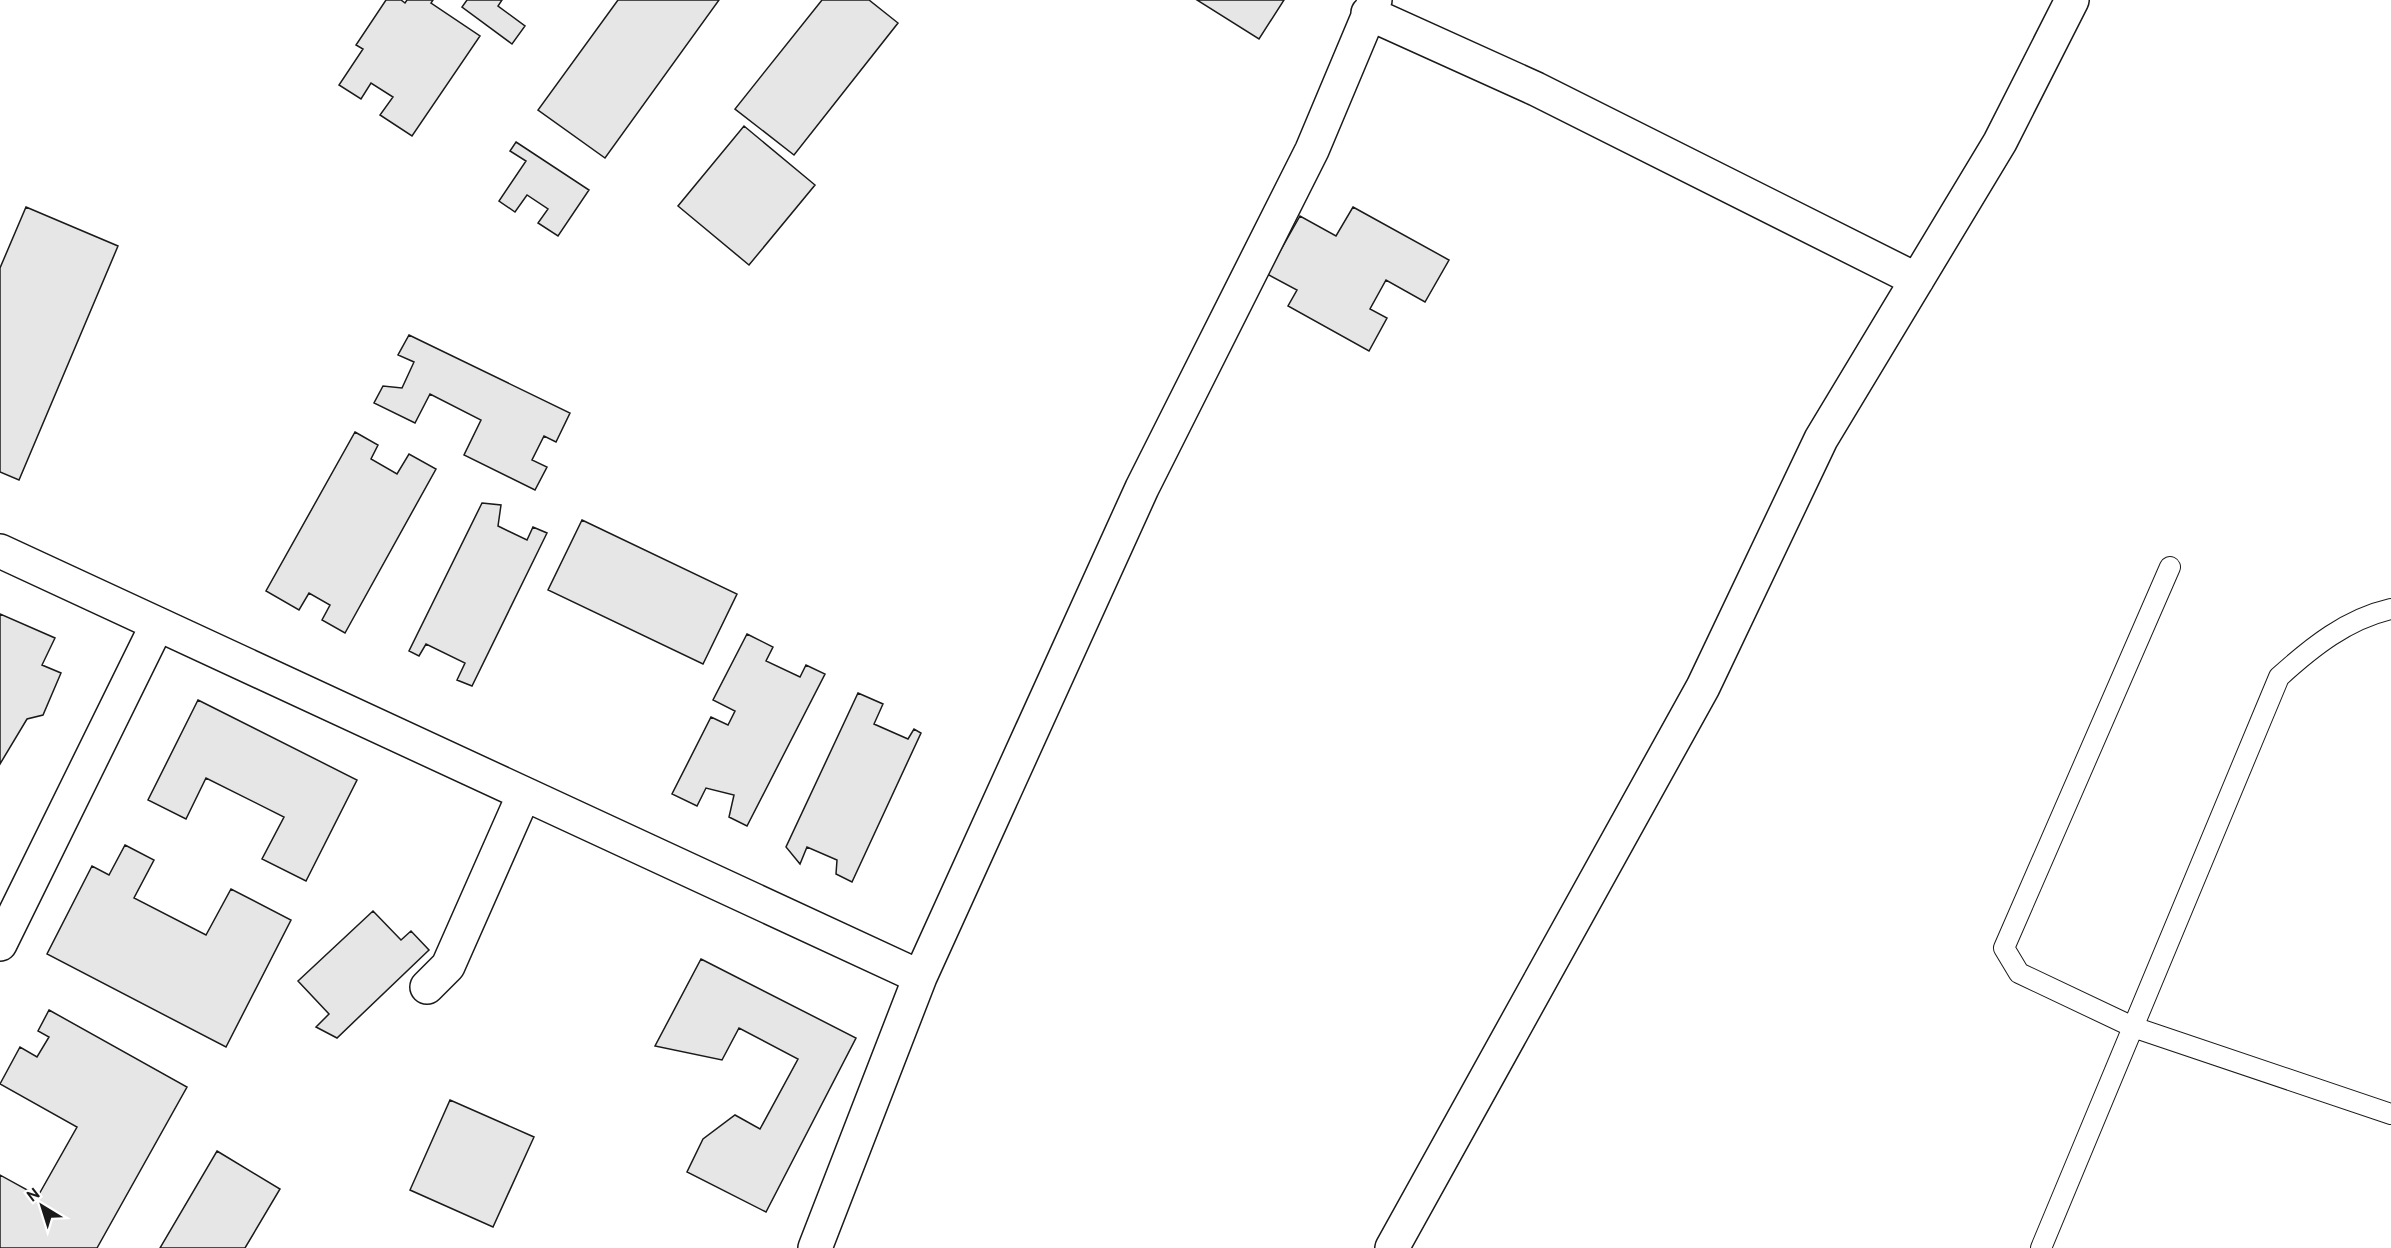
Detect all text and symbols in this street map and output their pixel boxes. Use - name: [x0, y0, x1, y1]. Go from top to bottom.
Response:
- north arrow: [12, 1176, 72, 1236]
- text: N: [23, 1184, 45, 1207]

